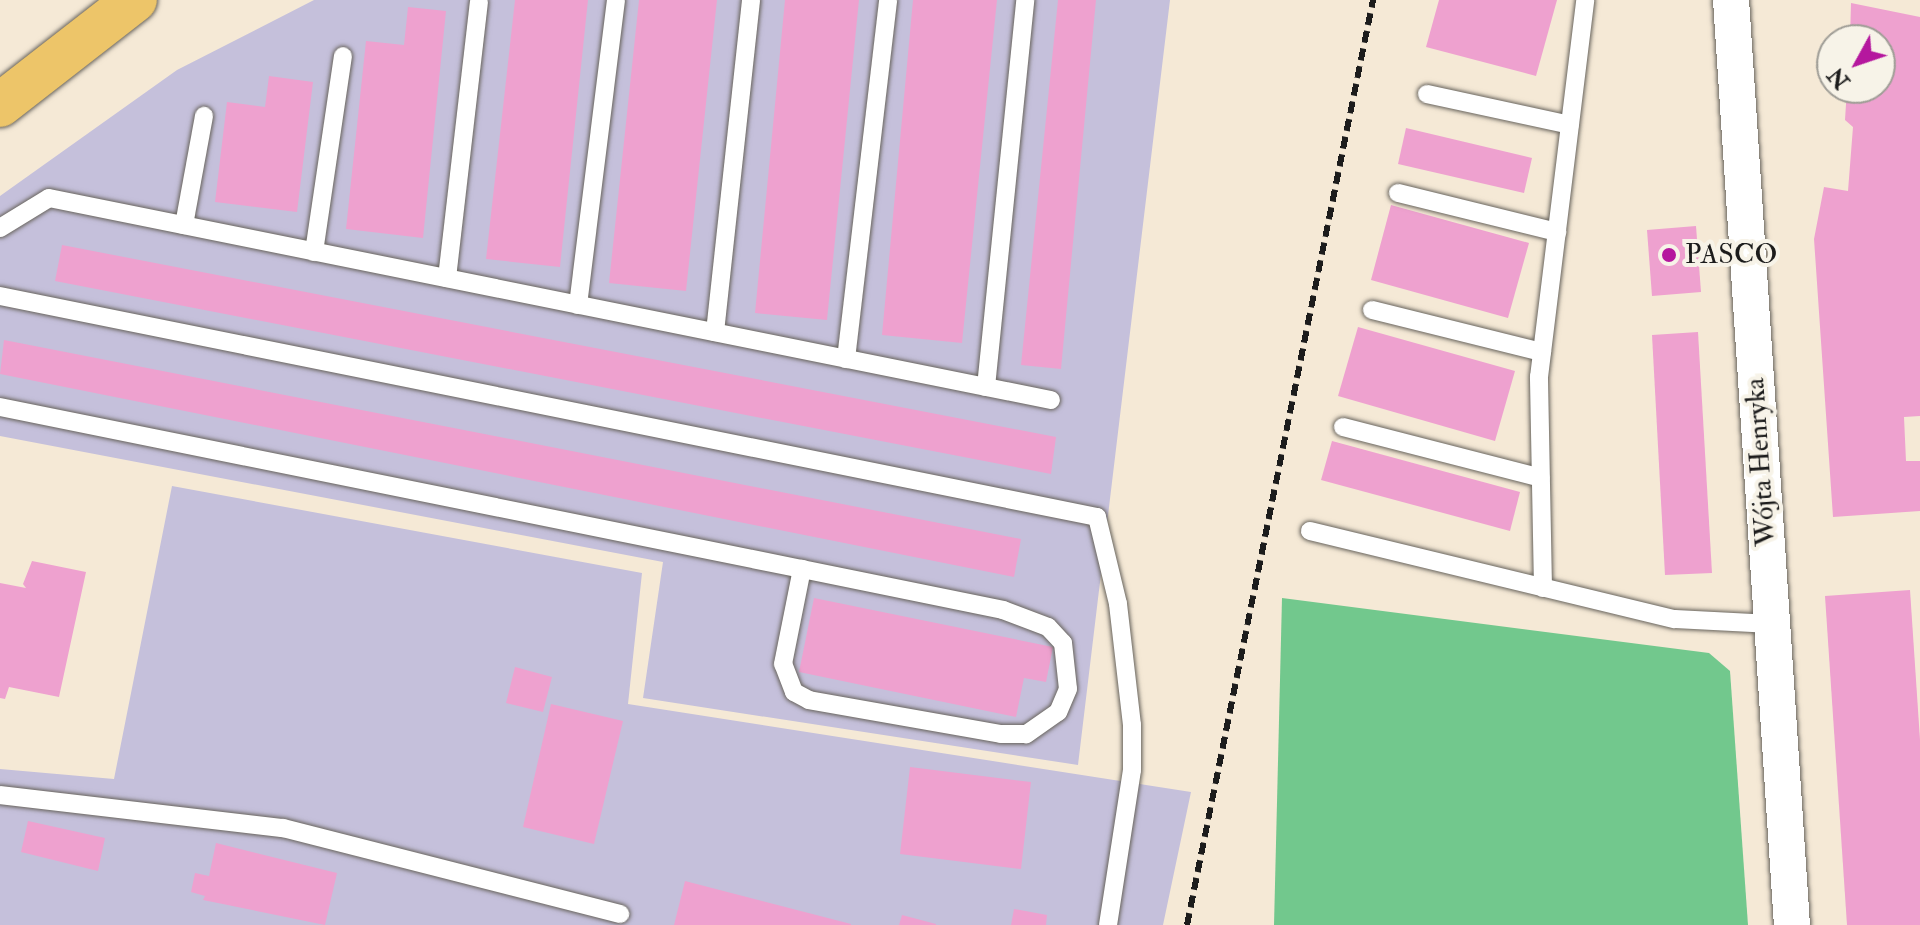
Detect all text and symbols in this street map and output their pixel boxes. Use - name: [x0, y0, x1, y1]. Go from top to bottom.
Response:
- north arrow: [1816, 24, 1896, 104]
- text: N: [1822, 62, 1856, 95]
- place label: PASCO: [1685, 238, 1777, 272]
- marker: PASCO: [1660, 246, 1678, 264]
- street label: Wójta Henryka: [1738, 377, 1784, 547]

